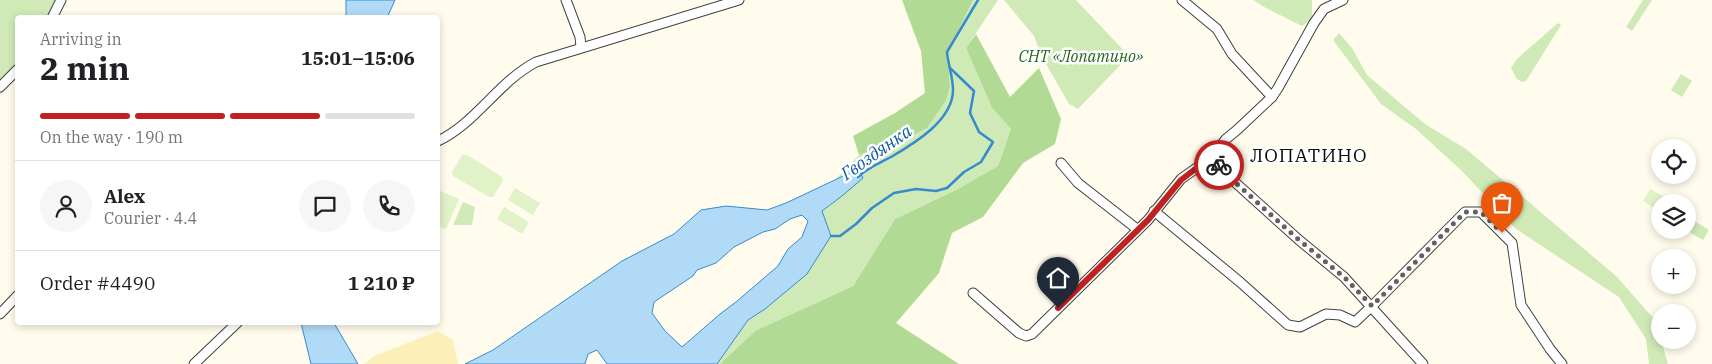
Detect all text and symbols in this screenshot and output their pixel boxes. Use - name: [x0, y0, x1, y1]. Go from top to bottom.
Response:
- text: Arriving in: [40, 29, 122, 49]
- text: 15:01–15:06: [301, 46, 415, 70]
- park label: СНТ «Лопатино»: [1019, 46, 1144, 66]
- text: 2 min: [40, 47, 130, 89]
- water label: Гвоздянка: [835, 119, 916, 185]
- text: On the way · 190 m: [40, 127, 183, 147]
- map controls: [1651, 139, 1696, 349]
- button: locate: [1651, 139, 1696, 184]
- courier: [1194, 140, 1244, 190]
- district label: ЛОПАТИНО: [1250, 143, 1368, 167]
- icon: bike: [1205, 151, 1233, 179]
- button: person: [40, 180, 92, 232]
- button: chat: [299, 180, 351, 232]
- button: phone: [363, 180, 415, 232]
- pin: [1481, 182, 1523, 233]
- text: Alex: [104, 184, 145, 208]
- icon: bag: [1488, 189, 1516, 217]
- button: layers: [1651, 194, 1696, 239]
- text: Courier · 4.4: [104, 208, 197, 228]
- button: +: [1651, 249, 1696, 294]
- pin: [1037, 257, 1079, 308]
- icon: home: [1044, 264, 1072, 292]
- text: Order #4490: [40, 271, 155, 295]
- text: 1 210 ₽: [348, 271, 415, 295]
- button: −: [1651, 304, 1696, 349]

